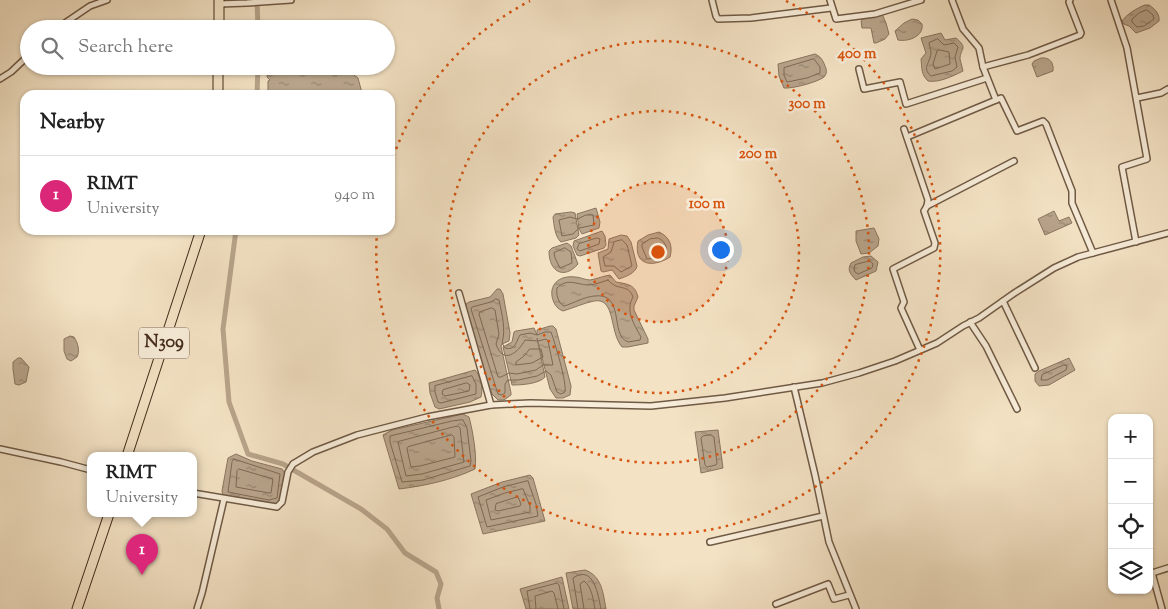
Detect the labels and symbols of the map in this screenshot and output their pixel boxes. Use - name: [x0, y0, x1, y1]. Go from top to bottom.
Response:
- text: 400 m: [837, 44, 877, 65]
- text: 300 m: [788, 94, 826, 115]
- text: 200 m: [739, 144, 778, 165]
- text: 100 m: [689, 194, 726, 215]
- your location: [708, 237, 734, 263]
- centre of rings: [649, 243, 667, 261]
- road number: N309: [139, 328, 189, 358]
- pin: 1: [126, 534, 158, 575]

